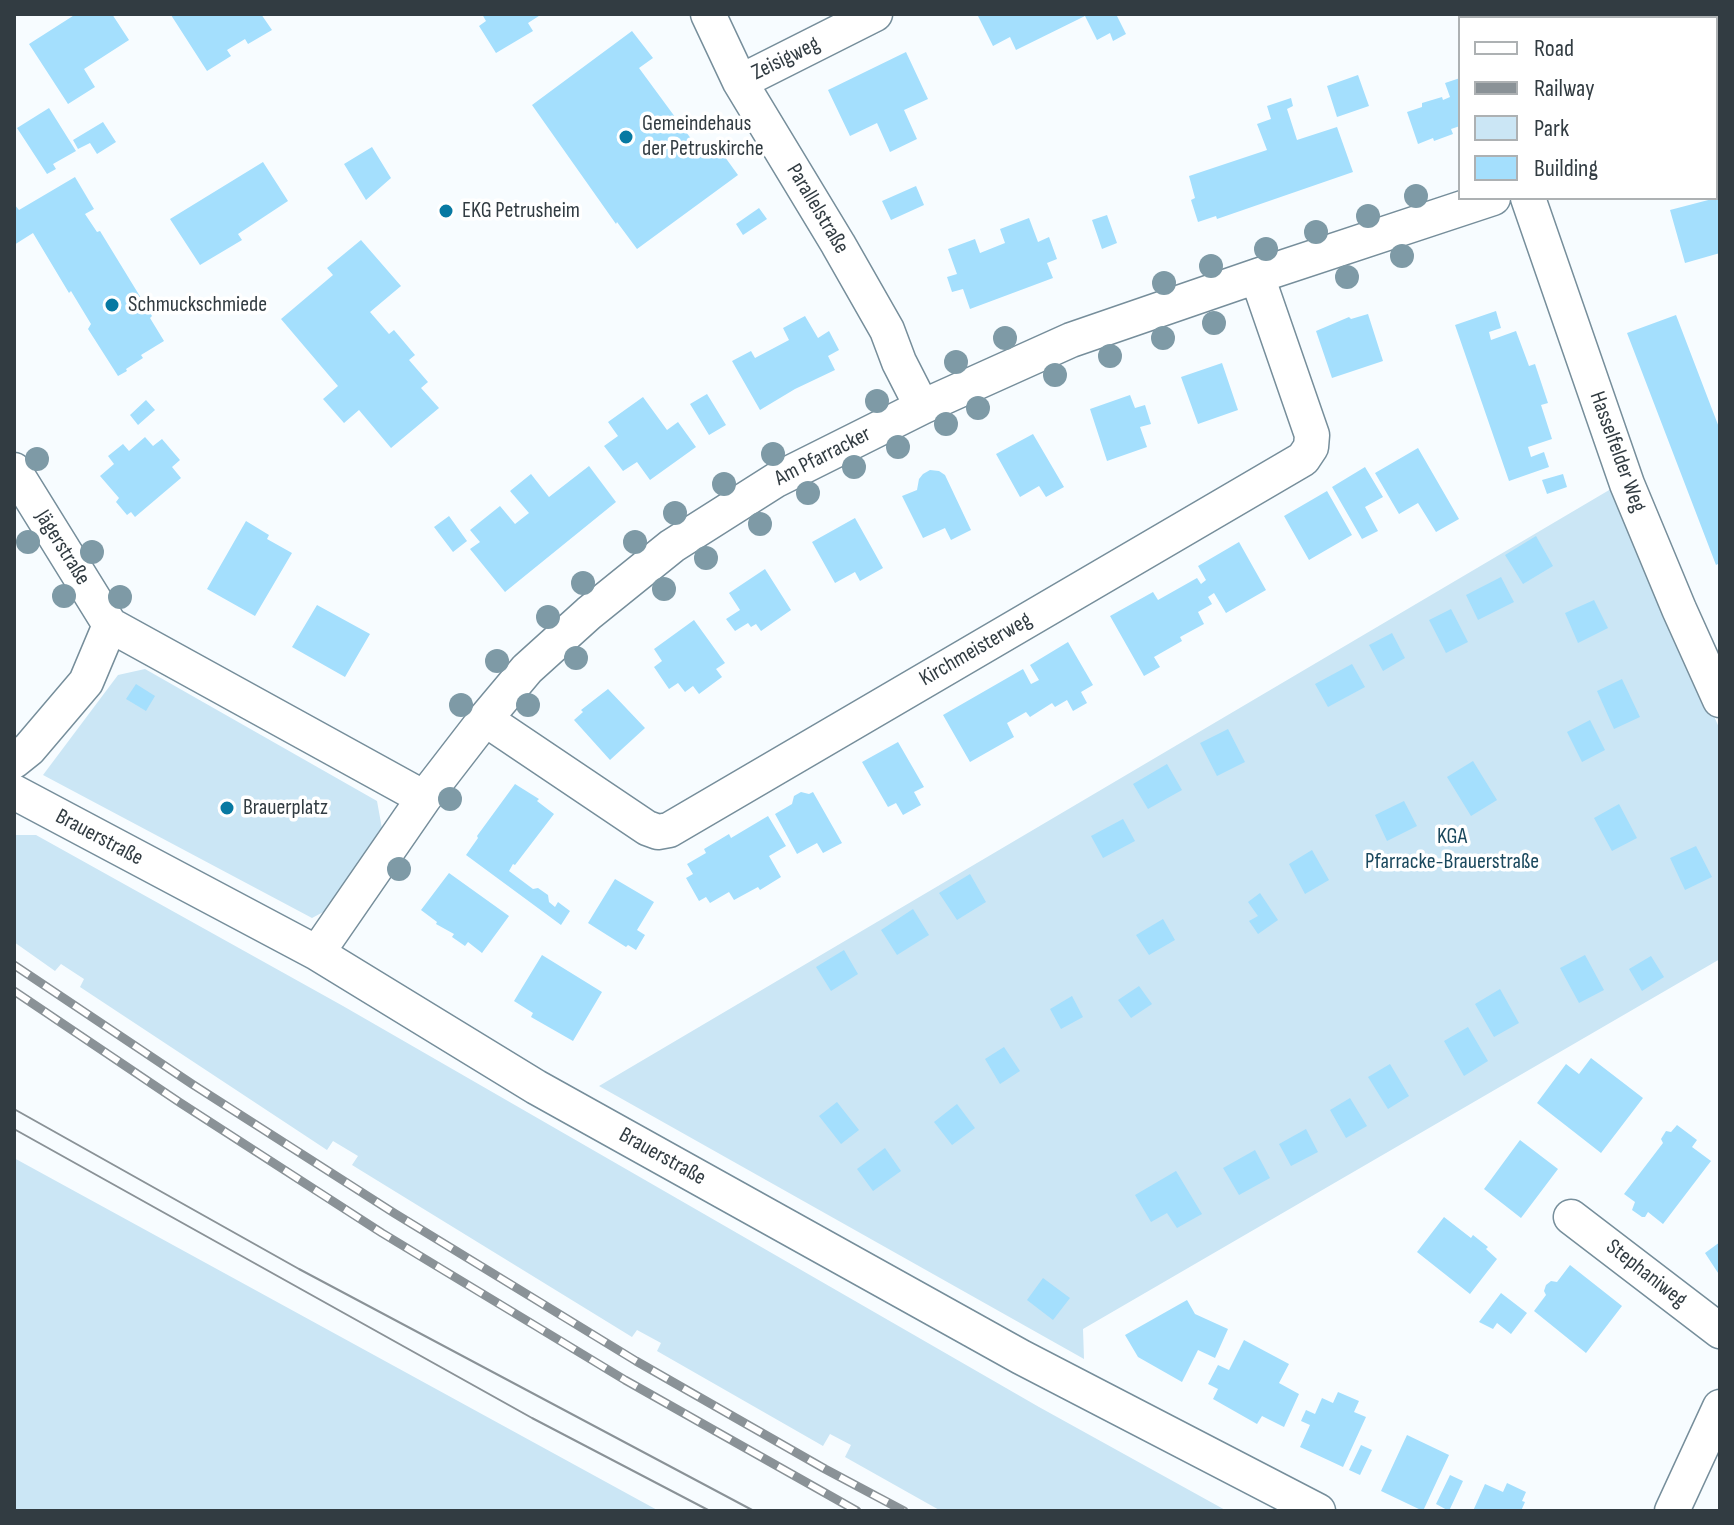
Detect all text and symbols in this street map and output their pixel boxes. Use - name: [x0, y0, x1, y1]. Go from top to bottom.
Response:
- legend: [1458, 16, 1718, 200]
- street label: Zeisigweg: [748, 31, 824, 87]
- text: Road: [1534, 34, 1574, 63]
- text: Railway: [1534, 74, 1594, 103]
- place label: Gemeindehaus der Petruskirche: [642, 111, 764, 162]
- text: Park: [1534, 114, 1569, 143]
- marker: Gemeindehaus der Petruskirche: [617, 128, 635, 146]
- text: Building: [1534, 154, 1598, 183]
- street label: Parallelstraße: [780, 159, 854, 259]
- place label: EKG Petrusheim: [462, 198, 580, 224]
- marker: EKG Petrusheim: [437, 202, 455, 220]
- place label: Schmuckschmiede: [128, 292, 267, 318]
- marker: Schmuckschmiede: [103, 296, 121, 314]
- street label: Hasselfelder Weg: [1583, 388, 1651, 516]
- street label: Am Pfarracker: [771, 422, 875, 492]
- street label: Jägerstraße: [29, 506, 95, 590]
- street label: Kirchmeisterweg: [915, 607, 1037, 693]
- place label: Brauerplatz: [243, 795, 328, 821]
- marker: Brauerplatz: [218, 799, 236, 817]
- street label: Brauerstraße: [51, 804, 147, 872]
- park label: KGA Pfarracke-Brauerstraße: [1365, 824, 1539, 876]
- street label: Brauerstraße: [614, 1122, 710, 1192]
- street label: Stephaniweg: [1600, 1234, 1692, 1314]

